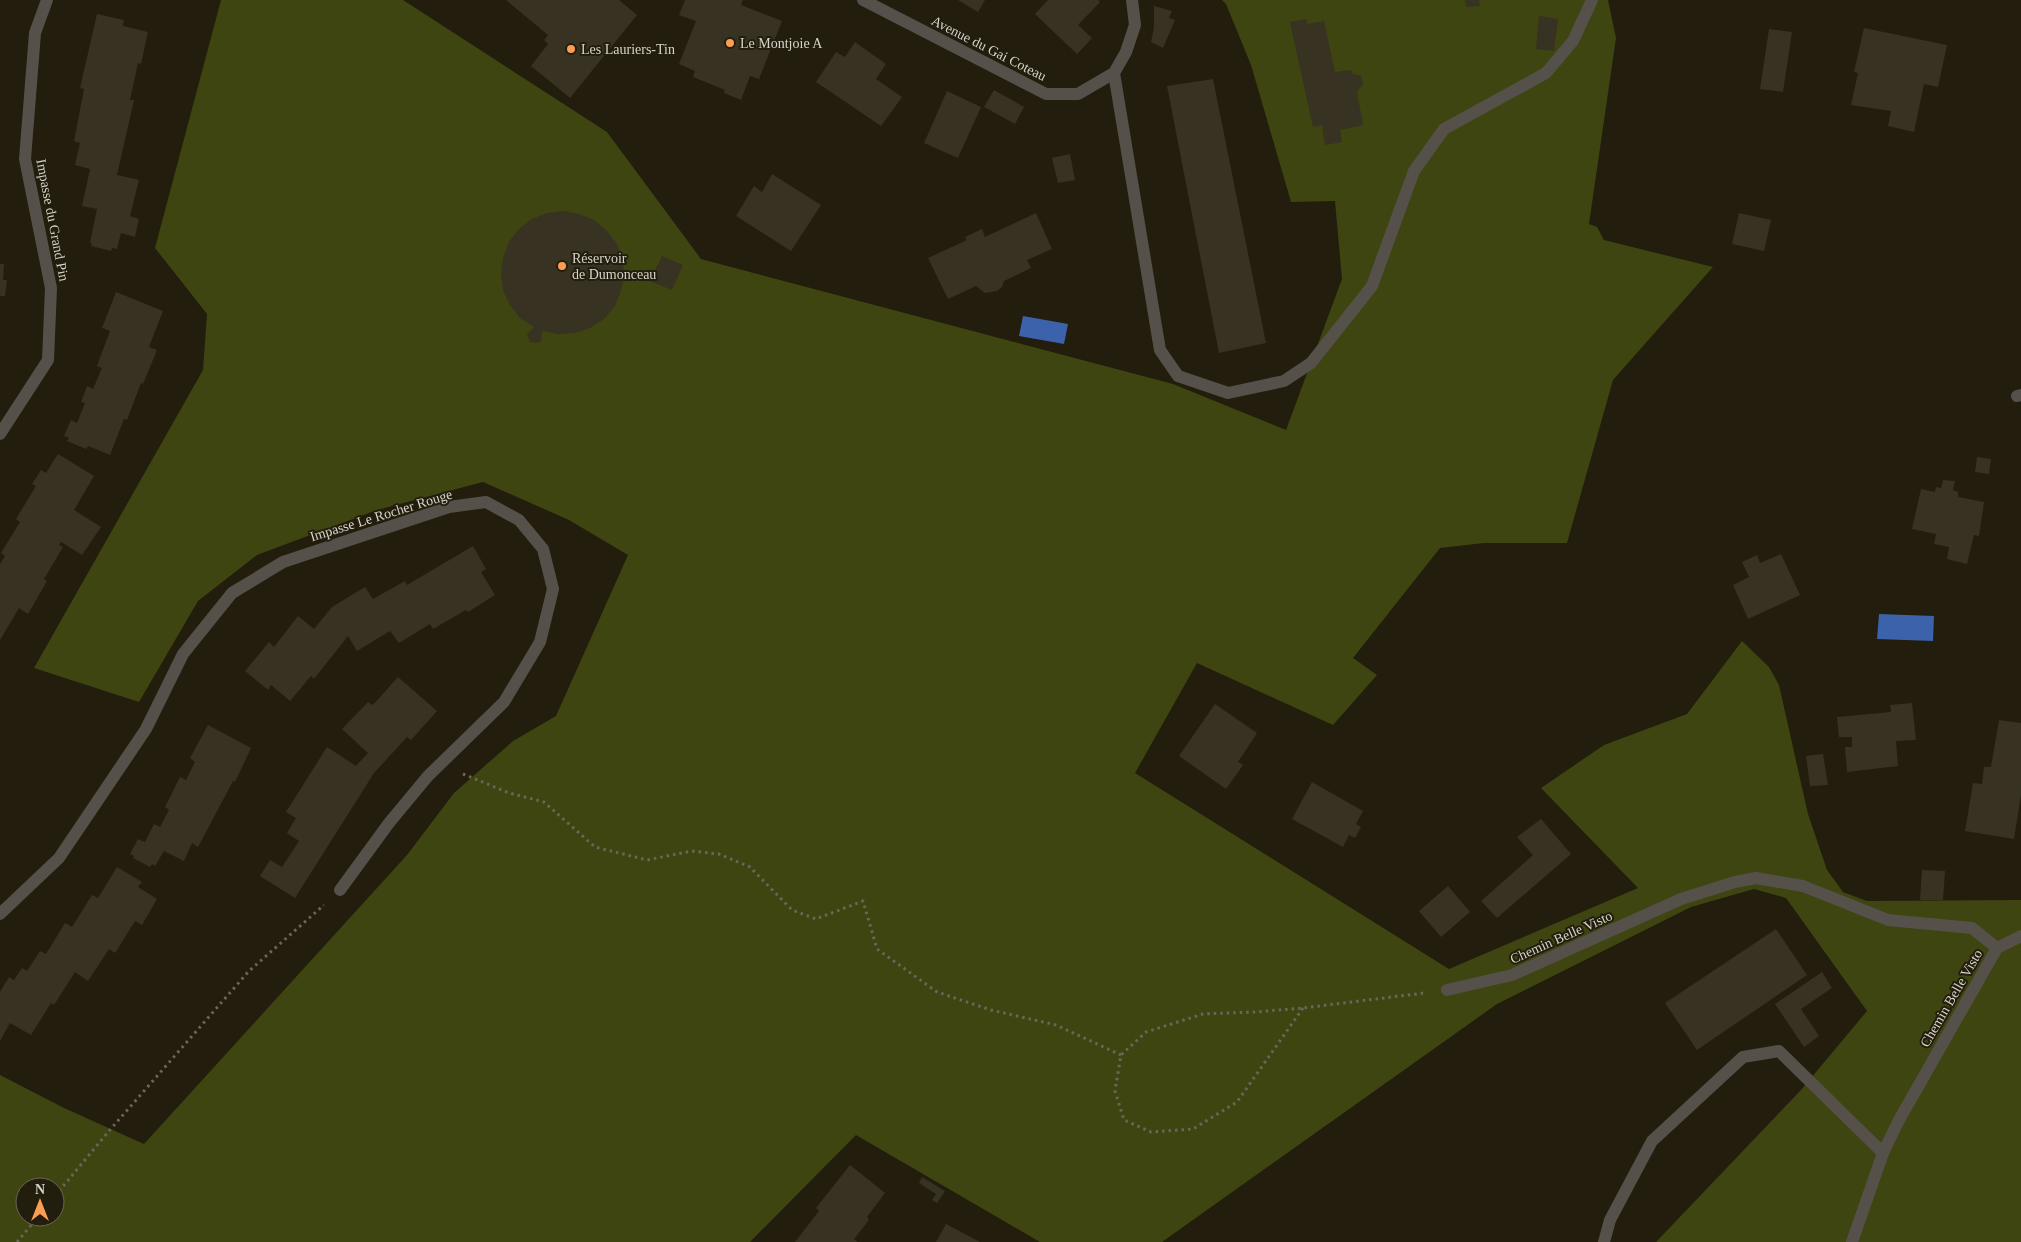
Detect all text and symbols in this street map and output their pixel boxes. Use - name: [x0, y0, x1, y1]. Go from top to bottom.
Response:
- street label: Avenue du Gai Coteau: [929, 13, 1049, 84]
- place label: Le Montjoie A: [740, 36, 823, 51]
- marker: Le Montjoie A: [724, 37, 736, 49]
- place label: Les Lauriers-Tin: [581, 42, 675, 57]
- marker: Les Lauriers-Tin: [565, 43, 577, 55]
- street label: Impasse du Grand Pin: [33, 158, 72, 282]
- place label: Réservoir de Dumonceau: [572, 251, 656, 282]
- marker: Réservoir de Dumonceau: [556, 260, 568, 272]
- street label: Impasse Le Rocher Rouge: [308, 487, 454, 544]
- street label: Chemin Belle Visto: [1508, 908, 1615, 967]
- street label: Chemin Belle Visto: [1917, 947, 1985, 1050]
- north arrow: [15, 1177, 65, 1227]
- text: N: [35, 1182, 45, 1197]

